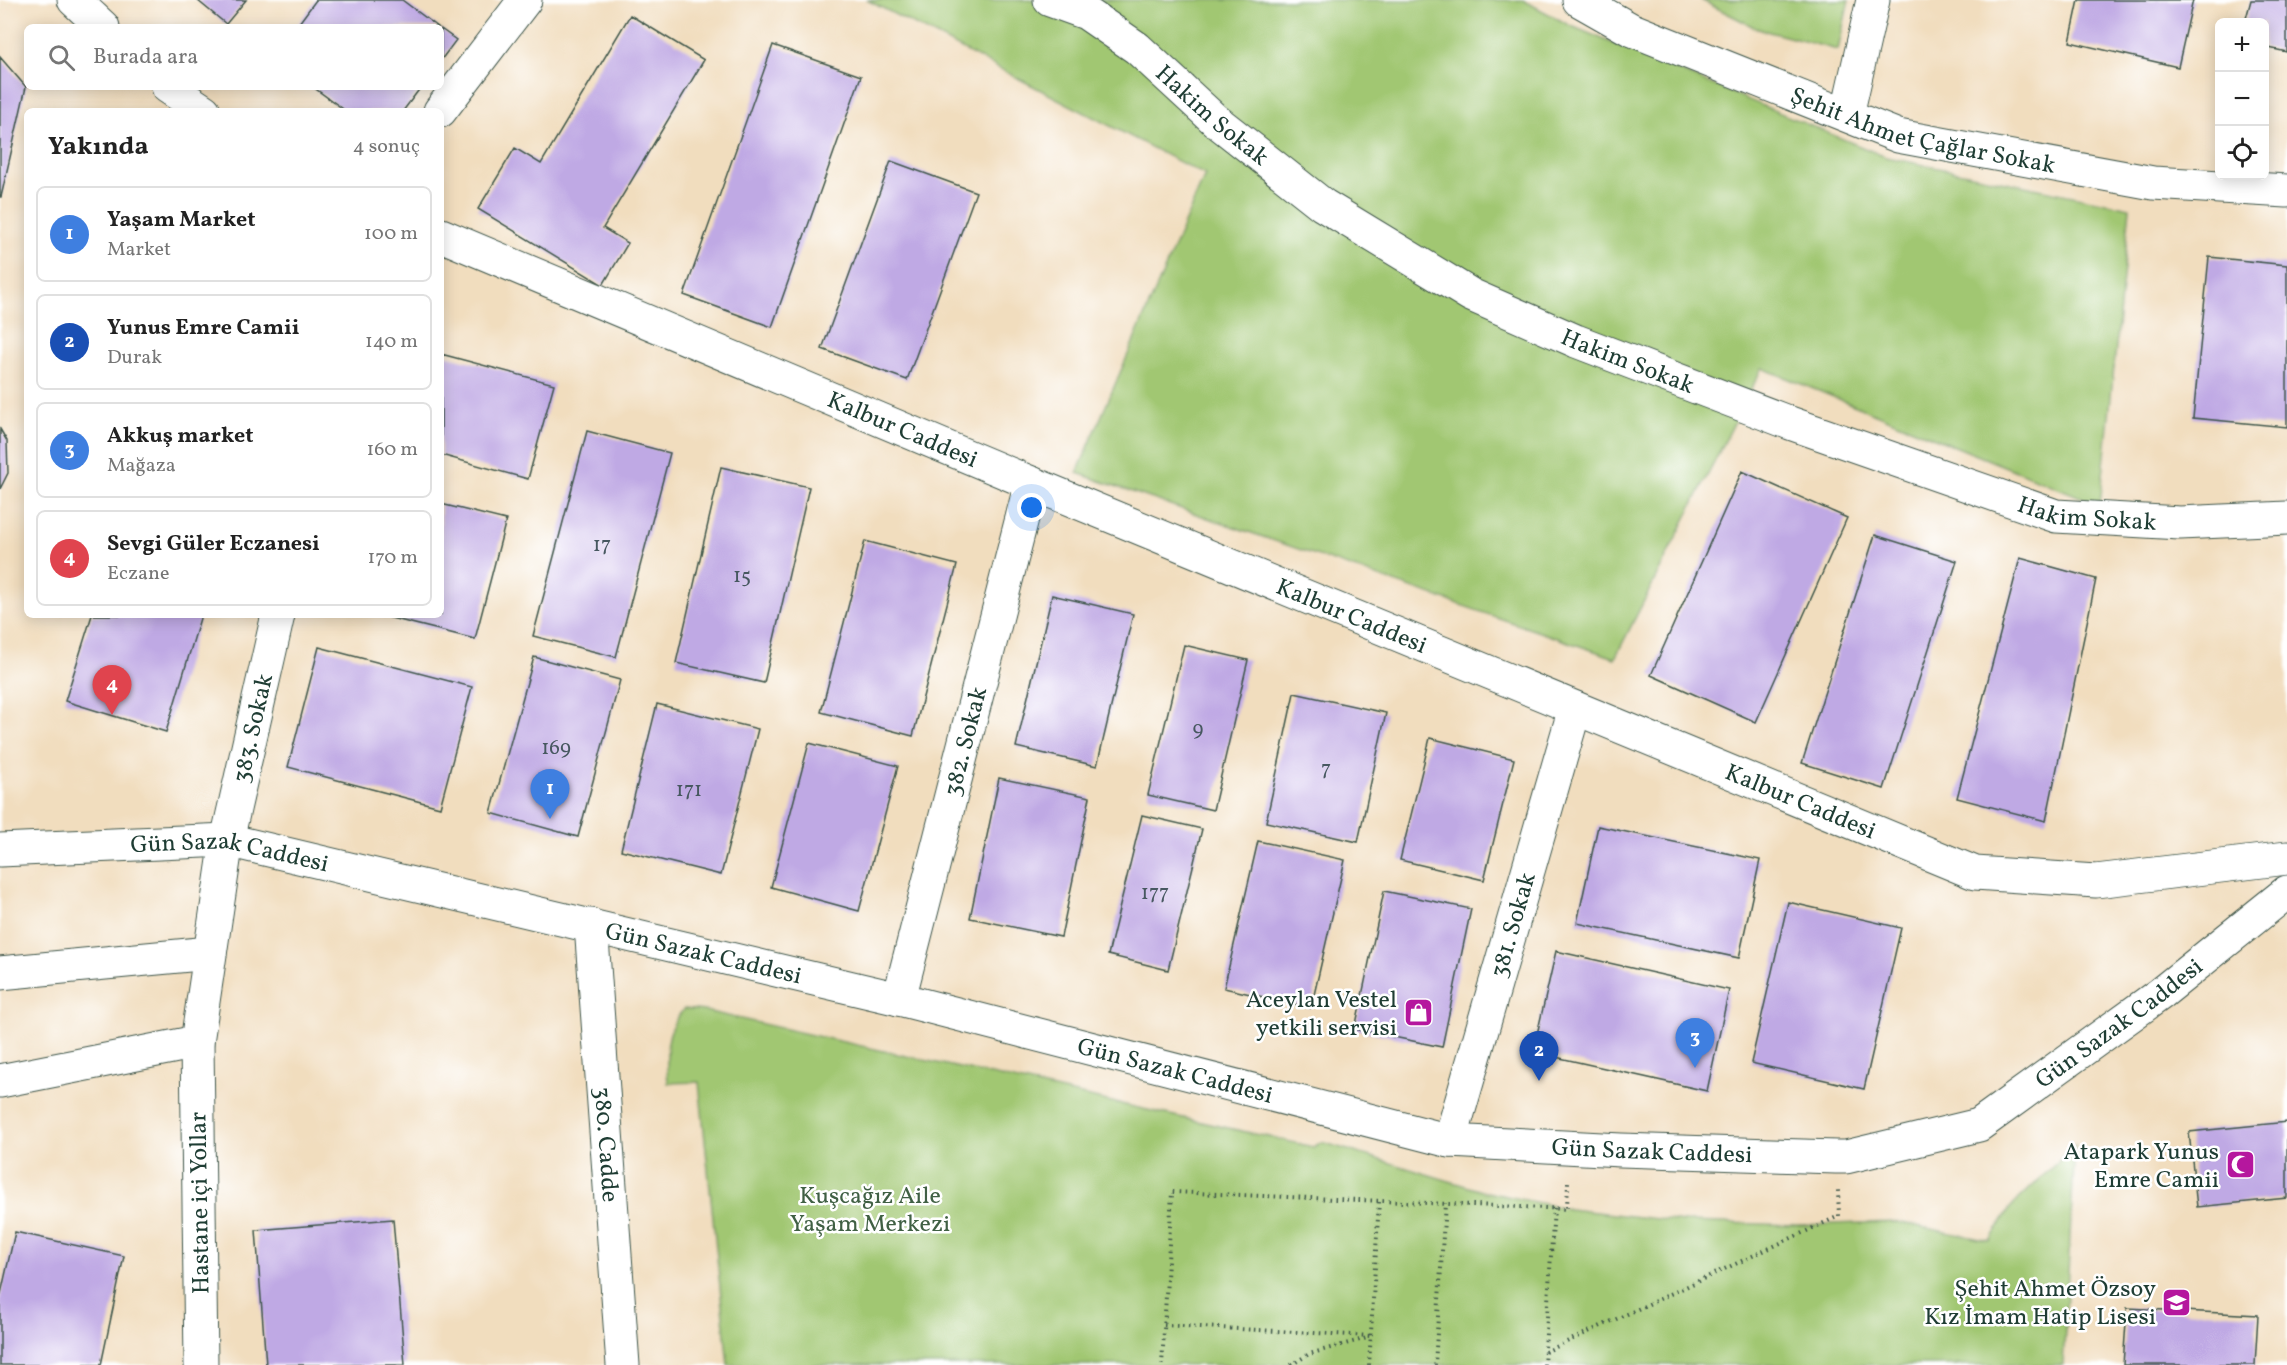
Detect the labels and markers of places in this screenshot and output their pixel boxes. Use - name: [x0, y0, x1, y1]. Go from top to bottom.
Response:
- pin: 4: [92, 666, 132, 715]
- pin: 1: [530, 770, 570, 819]
- place label: Aceylan Vestel yetkili servisi: [1246, 984, 1397, 1046]
- shop icon: Aceylan Vestel yetkili servisi: [1402, 997, 1434, 1029]
- pin: 3: [1676, 1018, 1714, 1068]
- pin: 2: [1520, 1032, 1558, 1081]
- place label: Atapark Yunus Emre Camii: [2064, 1136, 2219, 1198]
- mosque icon: Atapark Yunus Emre Camii: [2224, 1149, 2256, 1181]
- place label: Şehit Ahmet Özsoy Kız İmam Hatip Lisesi: [1924, 1273, 2156, 1335]
- school or university icon: Şehit Ahmet Özsoy Kız İmam Hatip Lisesi: [2161, 1286, 2193, 1318]

